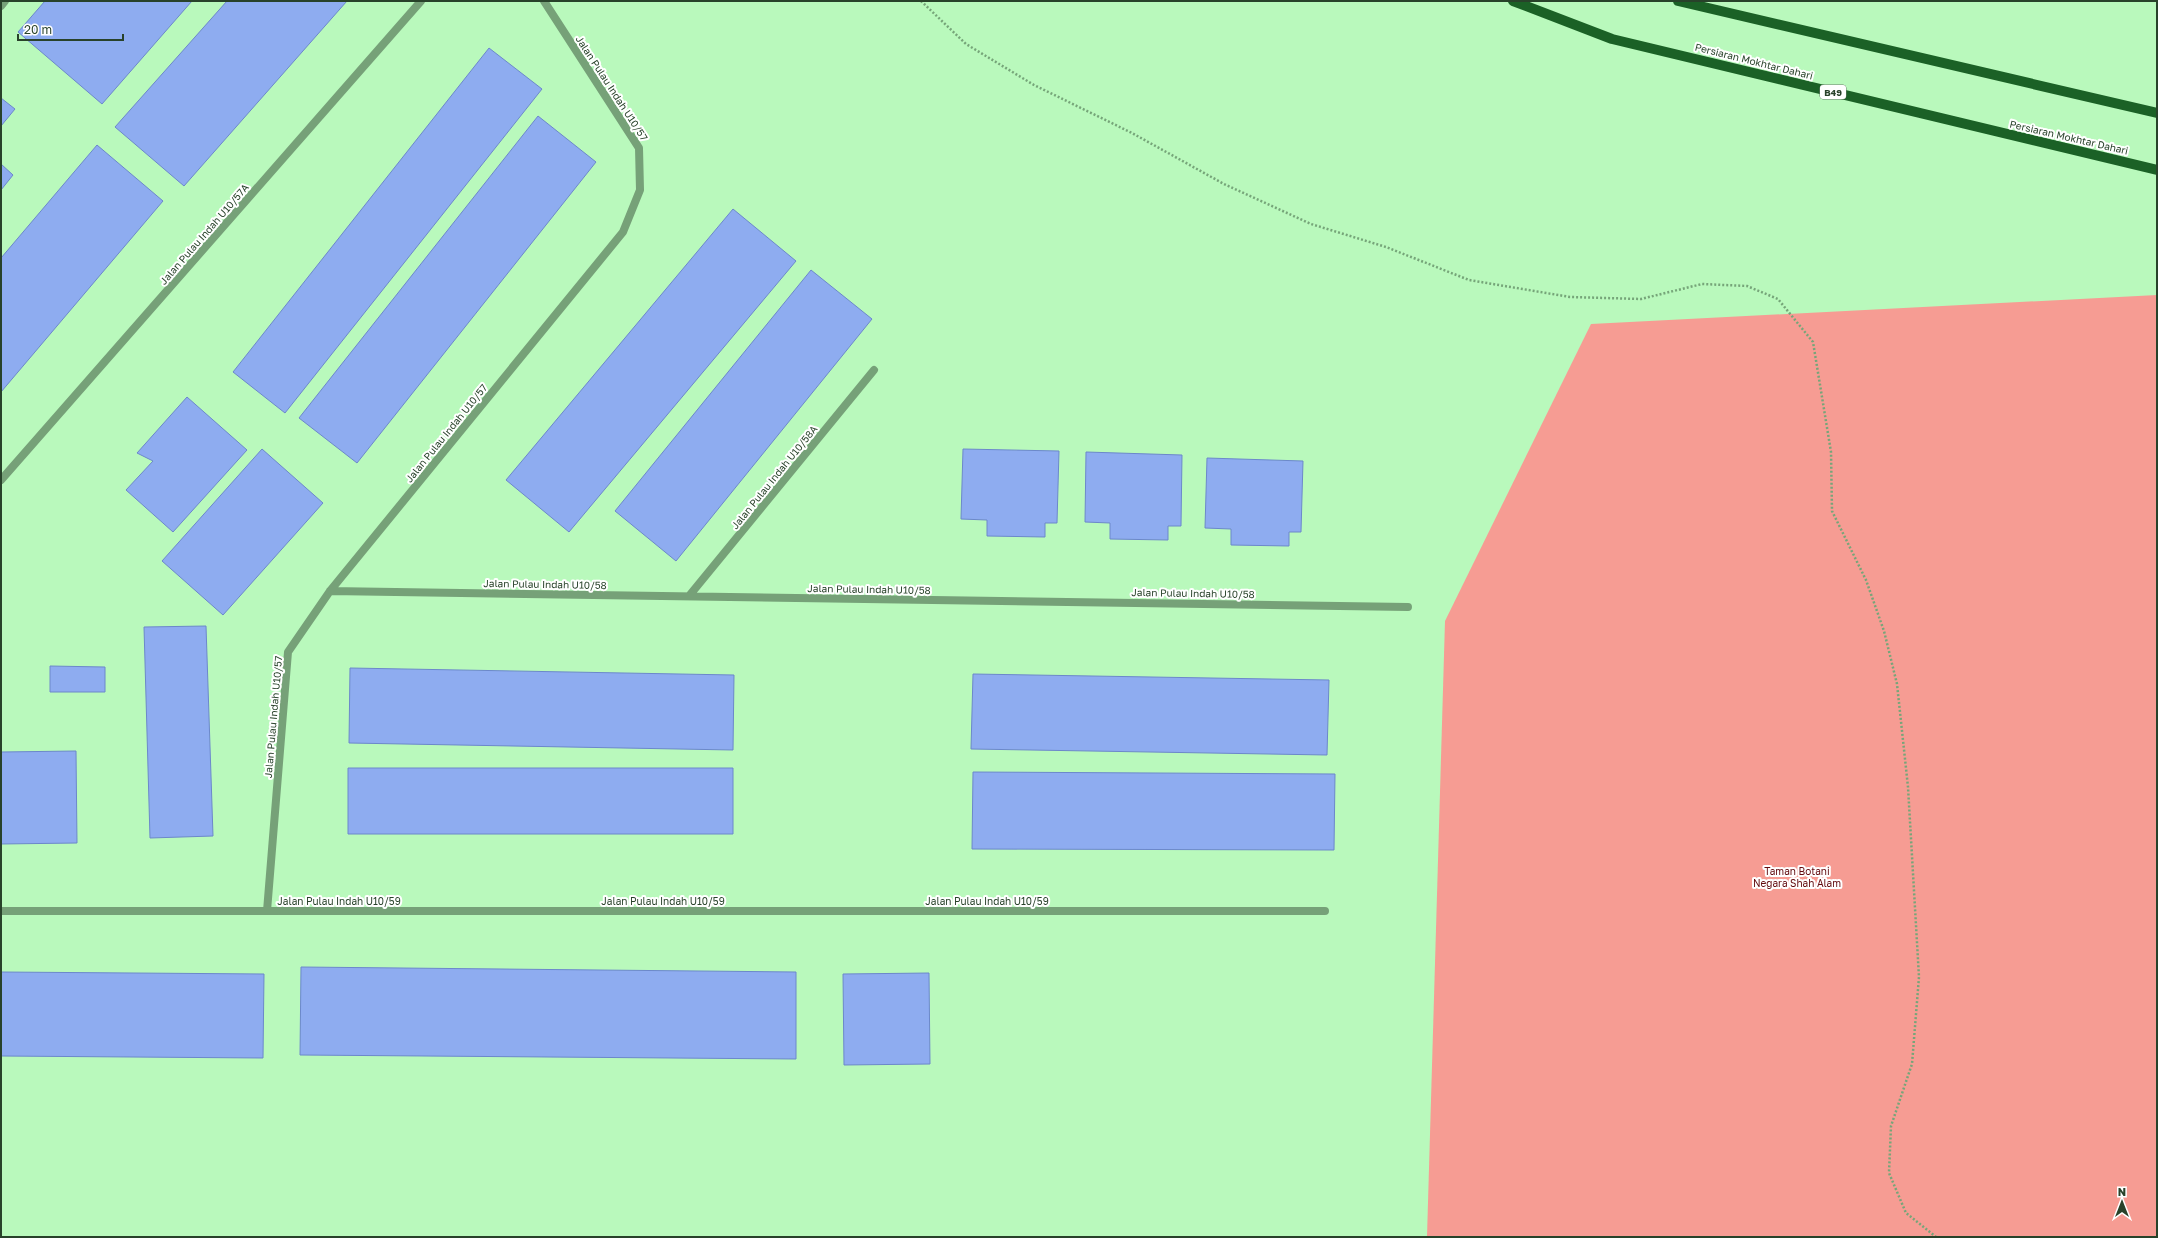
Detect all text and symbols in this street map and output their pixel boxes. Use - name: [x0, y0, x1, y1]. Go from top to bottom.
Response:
- scale bar: [18, 16, 123, 42]
- text: 20 m: [24, 22, 52, 37]
- street label: Jalan Pulau Indah U10/57: [574, 33, 650, 143]
- street label: Persiaran Mokhtar Dahari: [1694, 41, 1814, 81]
- road number: B49: [1820, 85, 1846, 99]
- street label: Persiaran Mokhtar Dahari: [2009, 118, 2129, 156]
- street label: Jalan Pulau Indah U10/57A: [157, 181, 251, 287]
- street label: Jalan Pulau Indah U10/57: [403, 382, 489, 484]
- street label: Jalan Pulau Indah U10/58A: [728, 422, 820, 531]
- street label: Jalan Pulau Indah U10/58: [483, 577, 607, 591]
- street label: Jalan Pulau Indah U10/58: [807, 582, 931, 596]
- street label: Jalan Pulau Indah U10/58: [1131, 586, 1255, 600]
- street label: Jalan Pulau Indah U10/57: [262, 655, 284, 779]
- park label: Taman Botani Negara Shah Alam: [1753, 865, 1841, 889]
- street label: Jalan Pulau Indah U10/59: [277, 895, 401, 907]
- street label: Jalan Pulau Indah U10/59: [601, 895, 725, 907]
- street label: Jalan Pulau Indah U10/59: [925, 895, 1049, 907]
- north arrow: [2102, 1182, 2142, 1222]
- text: N: [2118, 1185, 2126, 1198]

